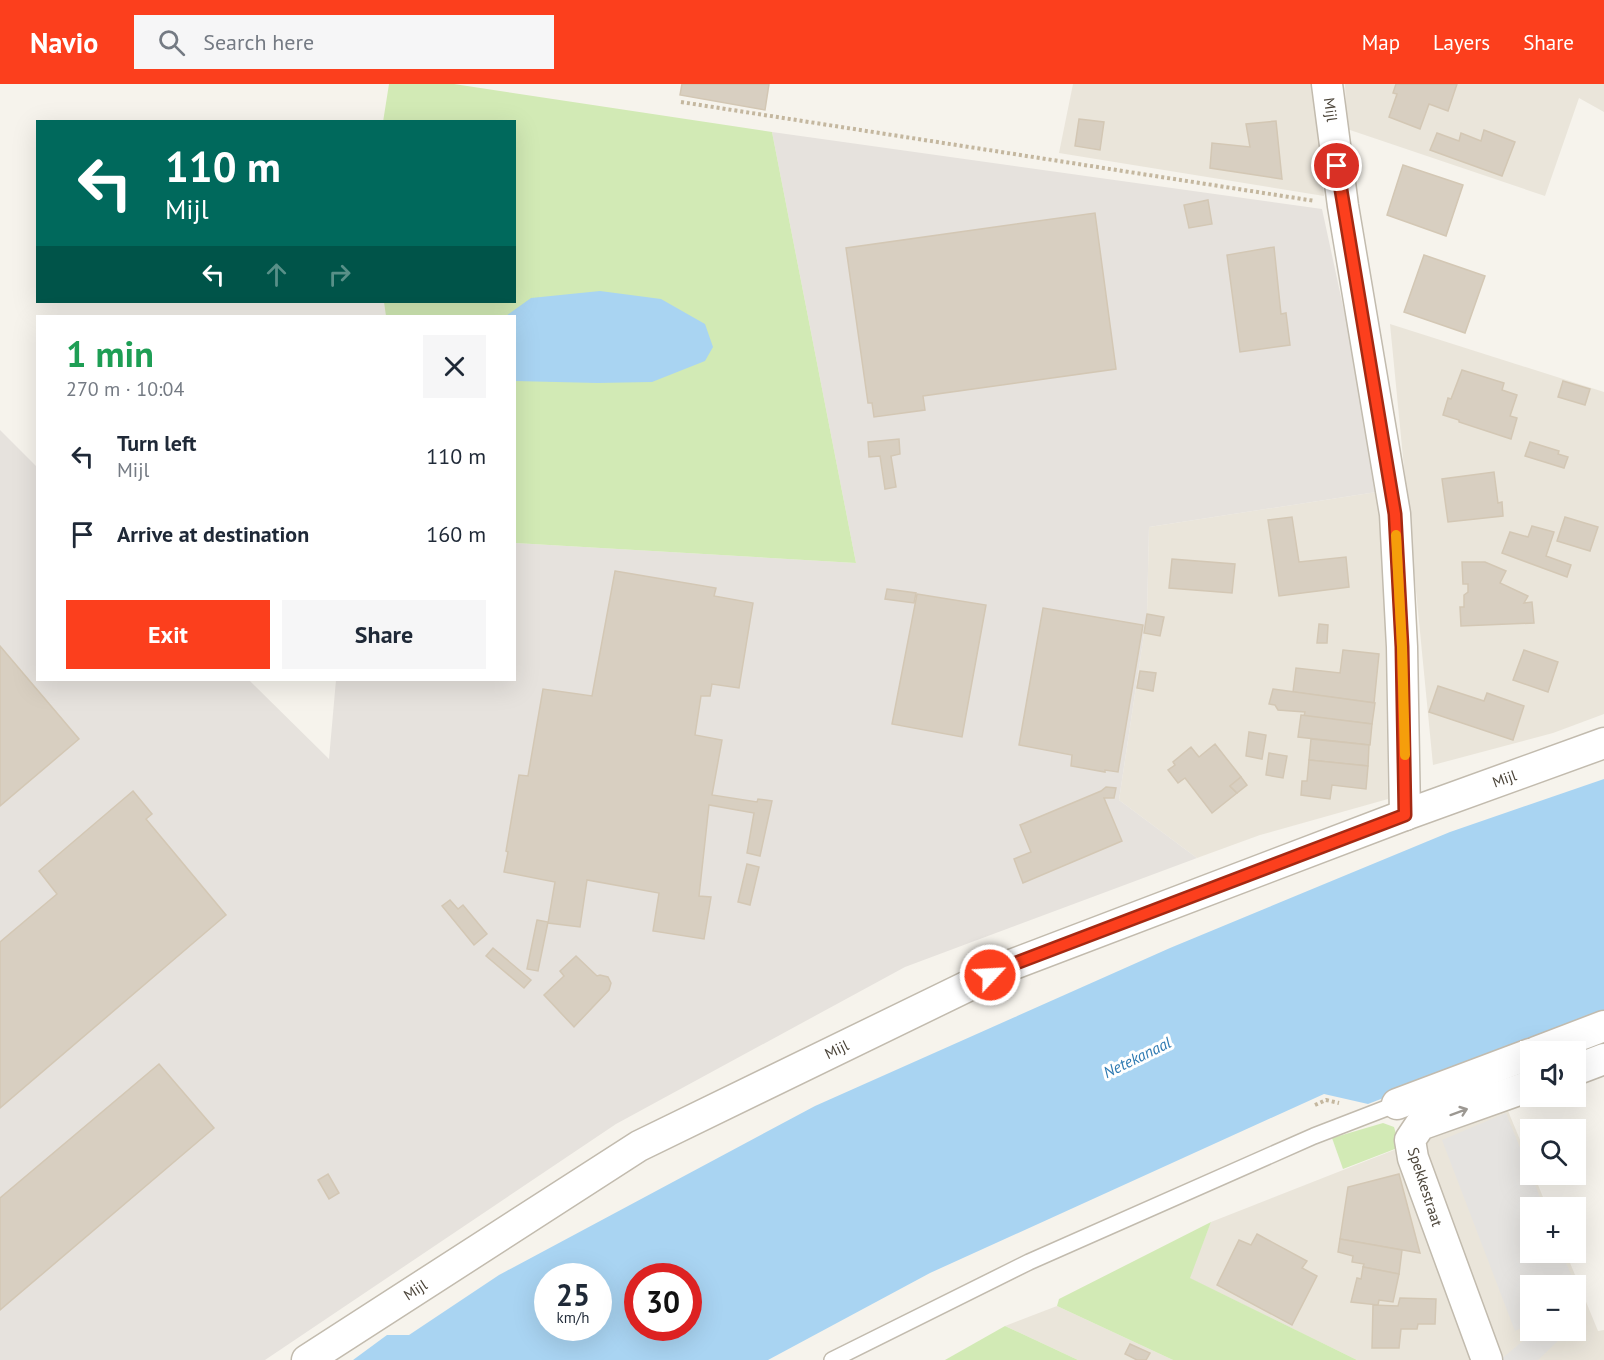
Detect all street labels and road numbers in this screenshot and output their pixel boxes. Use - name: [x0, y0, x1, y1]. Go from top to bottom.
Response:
- street label: Mijl: [1320, 96, 1342, 124]
- street label: Mijl: [1490, 765, 1519, 792]
- street label: Mijl: [822, 1035, 852, 1063]
- street label: Spekkestraat: [1404, 1145, 1447, 1229]
- street label: Mijl: [400, 1275, 431, 1304]

